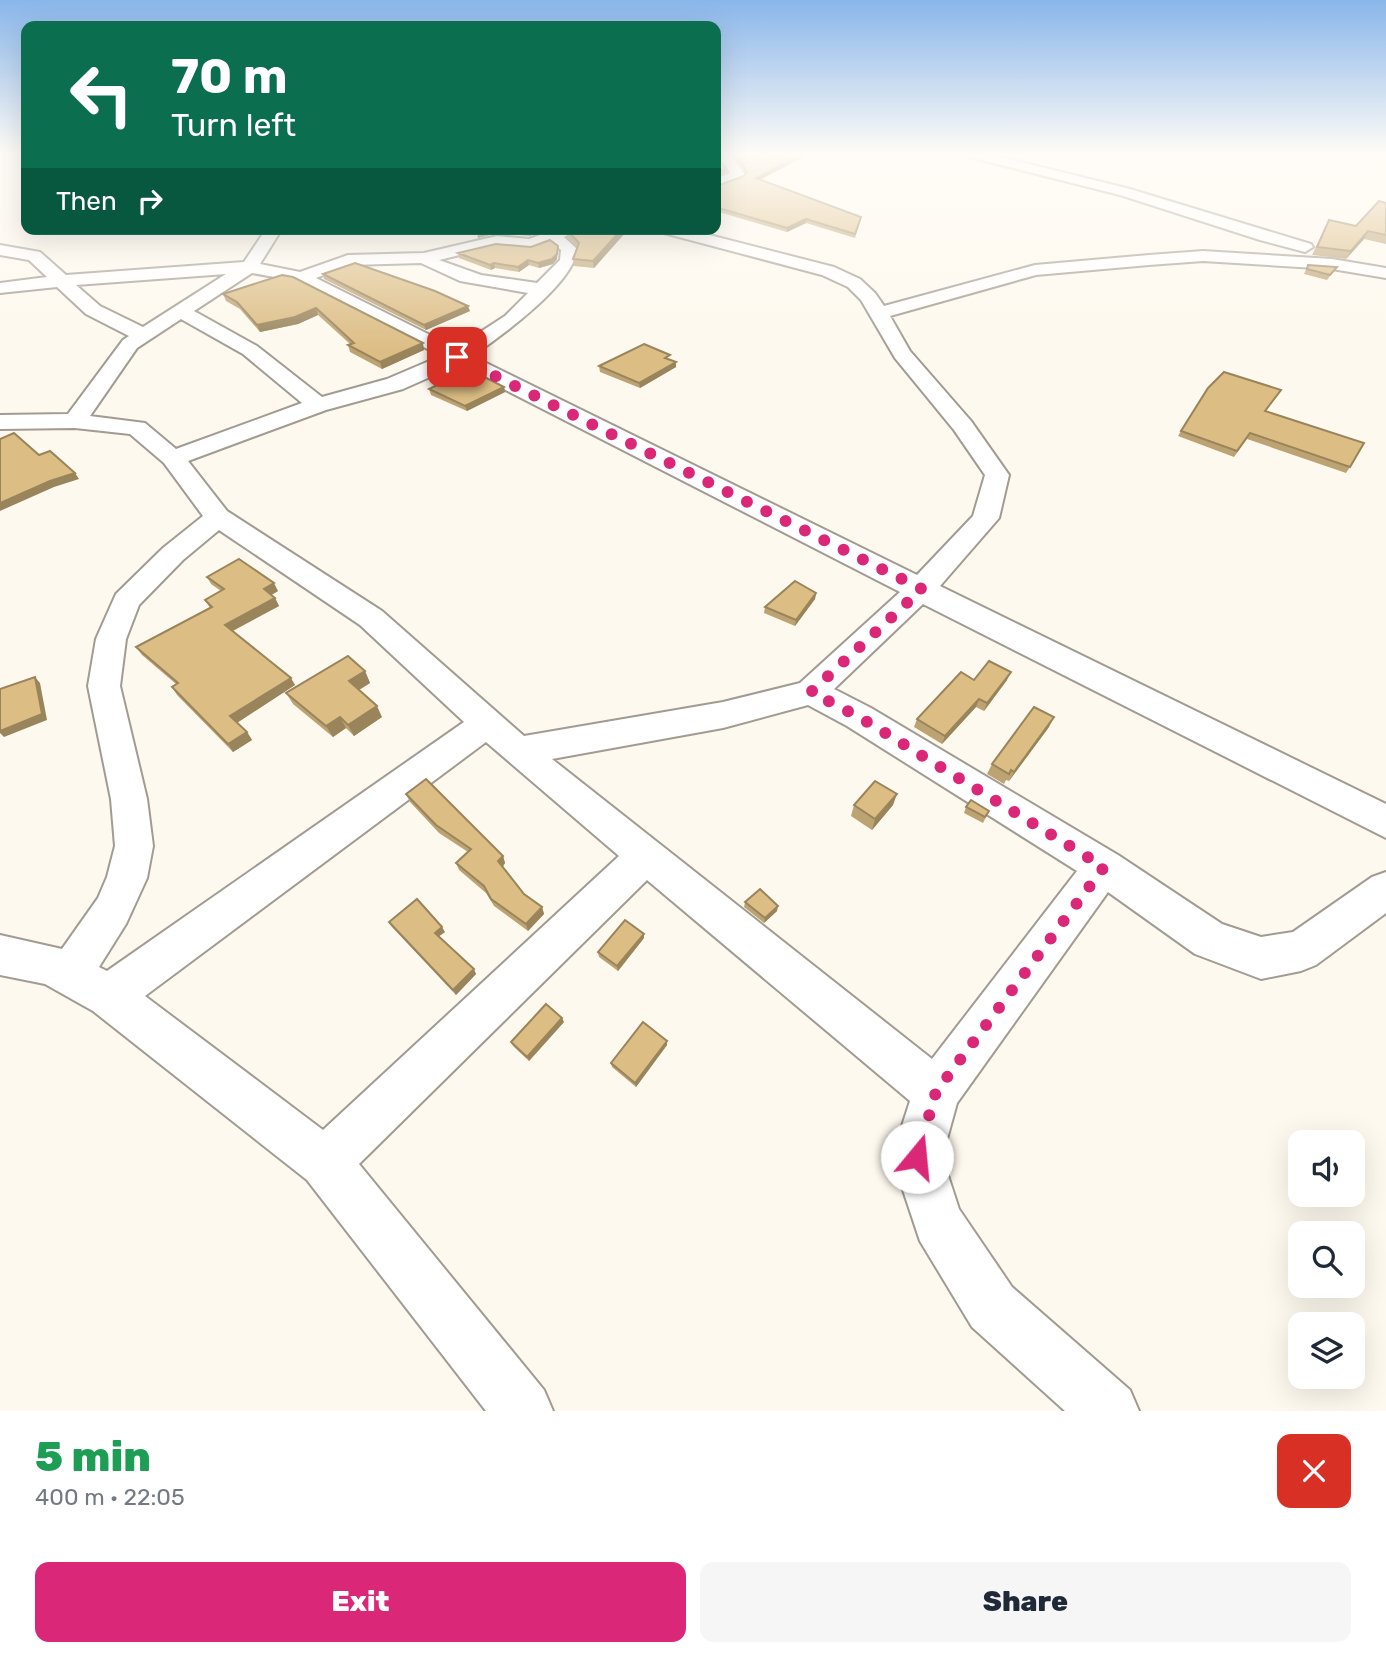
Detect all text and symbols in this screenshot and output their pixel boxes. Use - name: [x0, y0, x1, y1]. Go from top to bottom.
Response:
- text: 70 m: [171, 47, 288, 105]
- icon: left: [56, 49, 147, 140]
- text: Turn left: [171, 106, 296, 144]
- icon: right: [131, 182, 169, 220]
- text: Then: [56, 186, 117, 217]
- pin: [427, 327, 487, 387]
- icon: arrive: [438, 338, 476, 376]
- position arrow: [880, 1120, 954, 1194]
- map controls: [1288, 1130, 1365, 1389]
- button: sound: [1288, 1130, 1365, 1207]
- button: search: [1288, 1221, 1365, 1298]
- button: layers: [1288, 1312, 1365, 1389]
- text: 5 min: [35, 1432, 151, 1482]
- button: close: [1277, 1434, 1351, 1508]
- text: 400 m · 22:05: [35, 1483, 185, 1511]
- button: Exit: [35, 1562, 686, 1642]
- button: Share: [700, 1562, 1351, 1642]

